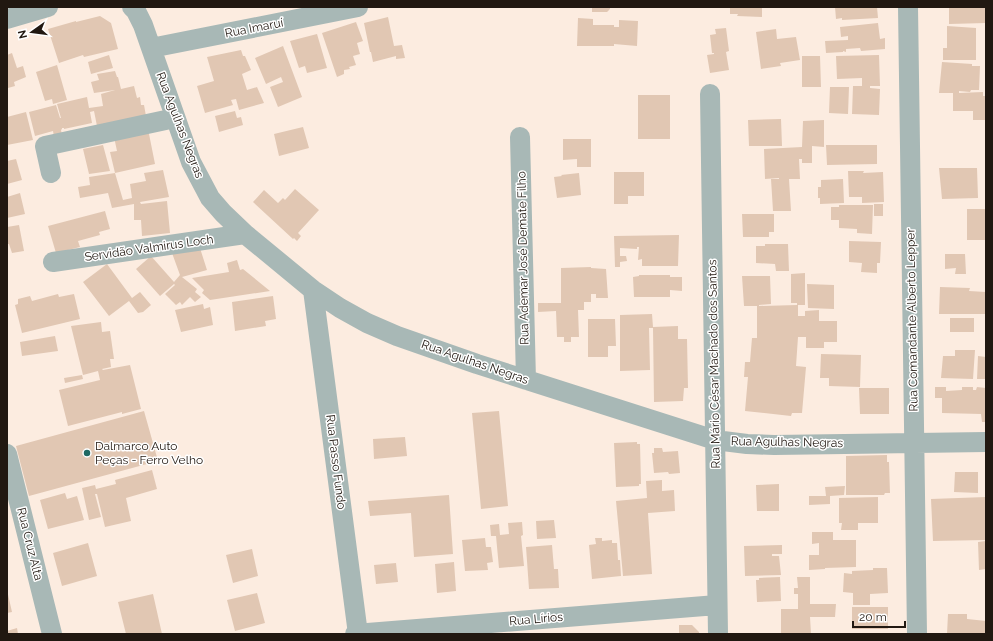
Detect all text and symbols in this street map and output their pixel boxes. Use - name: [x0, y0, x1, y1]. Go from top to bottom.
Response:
- north arrow: [12, 12, 52, 52]
- street label: Rua Imaruí: [224, 15, 285, 40]
- text: N: [15, 29, 30, 40]
- street label: Rua Agulhas Negras: [153, 70, 207, 180]
- street label: Rua Ademar José Demate Filho: [514, 171, 532, 345]
- street label: Rua Comandante Alberto Lepper: [903, 228, 921, 412]
- street label: Servidão Valmirus Loch: [84, 232, 214, 264]
- street label: Rua Mário César Machado dos Santos: [705, 259, 723, 469]
- street label: Rua Agulhas Negras: [420, 337, 531, 387]
- street label: Rua Passo Fundo: [323, 414, 349, 510]
- street label: Rua Agulhas Negras: [731, 434, 844, 450]
- place label: Dalmarco Auto Peças - Ferro Velho: [95, 439, 203, 467]
- marker: Dalmarco Auto Peças - Ferro Velho: [82, 448, 92, 458]
- street label: Rua Cruz Alta: [14, 506, 46, 582]
- scale bar: [853, 603, 905, 629]
- street label: Rua Lírios: [509, 610, 564, 628]
- text: 20 m: [859, 610, 887, 624]

